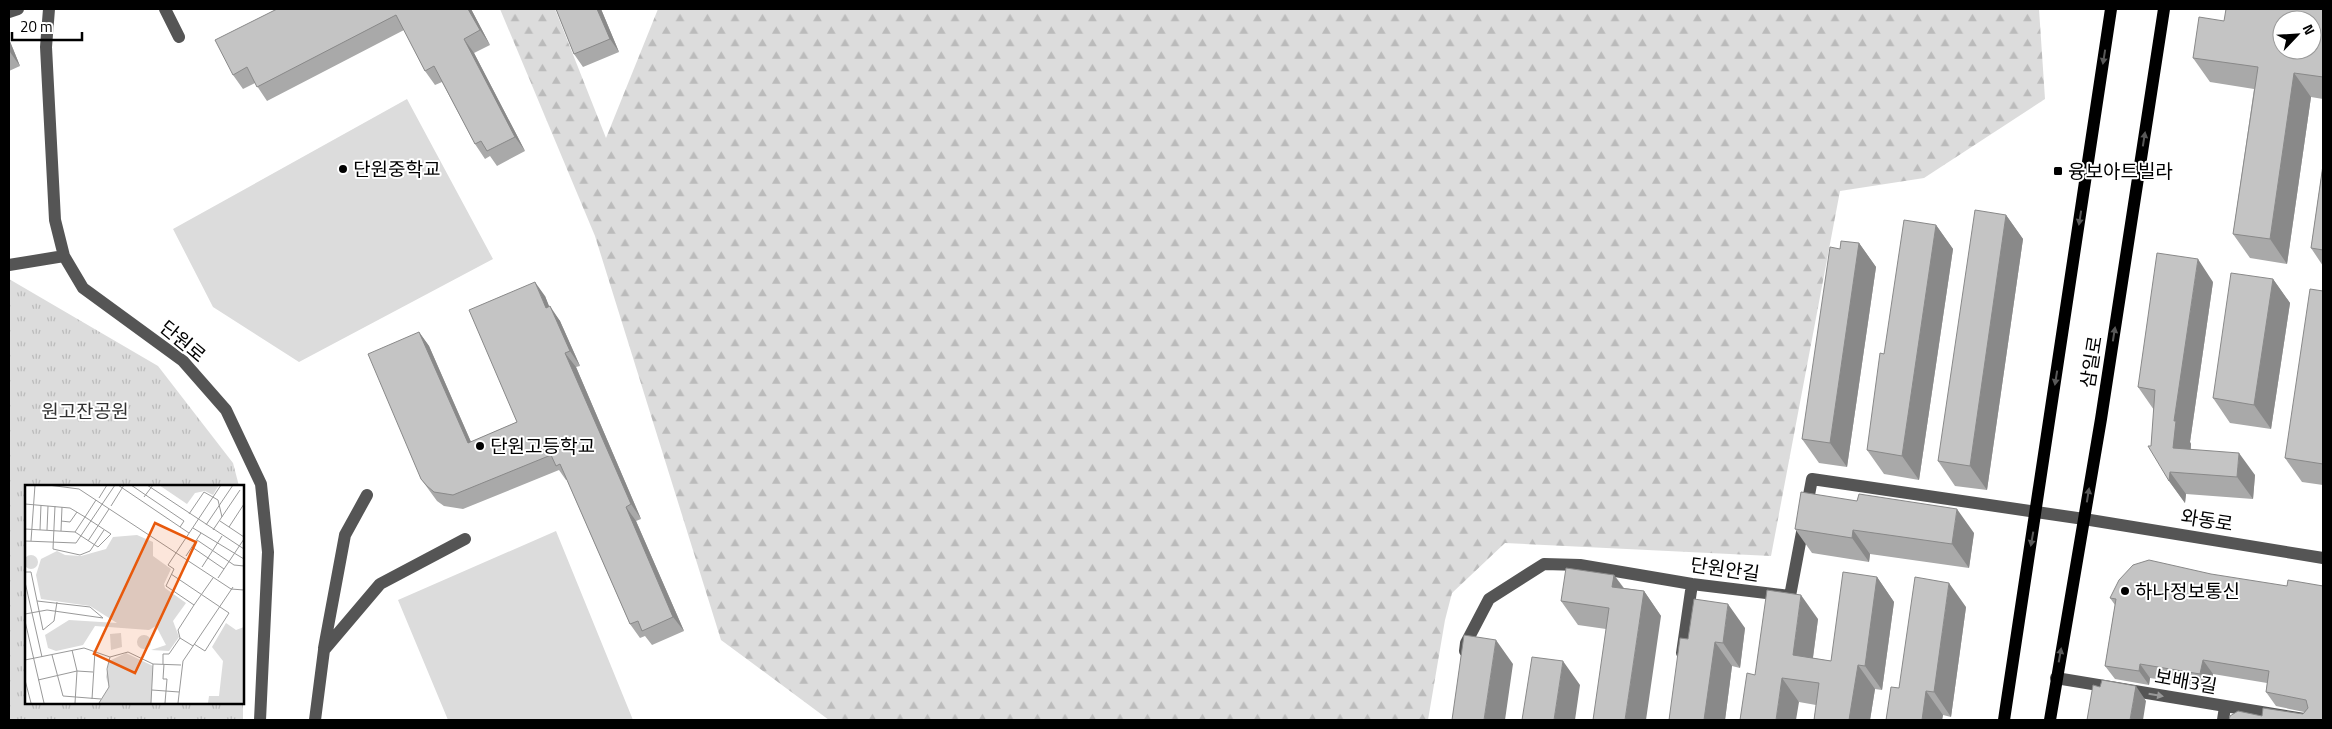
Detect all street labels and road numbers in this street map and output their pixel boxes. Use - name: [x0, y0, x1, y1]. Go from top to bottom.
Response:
- street label: 단원로: [154, 313, 213, 369]
- street label: 삼일로: [2072, 334, 2109, 390]
- street label: 와동로: [2179, 501, 2235, 538]
- street label: 단원안길: [1688, 549, 1762, 588]
- street label: 보배3길: [2153, 661, 2220, 700]

